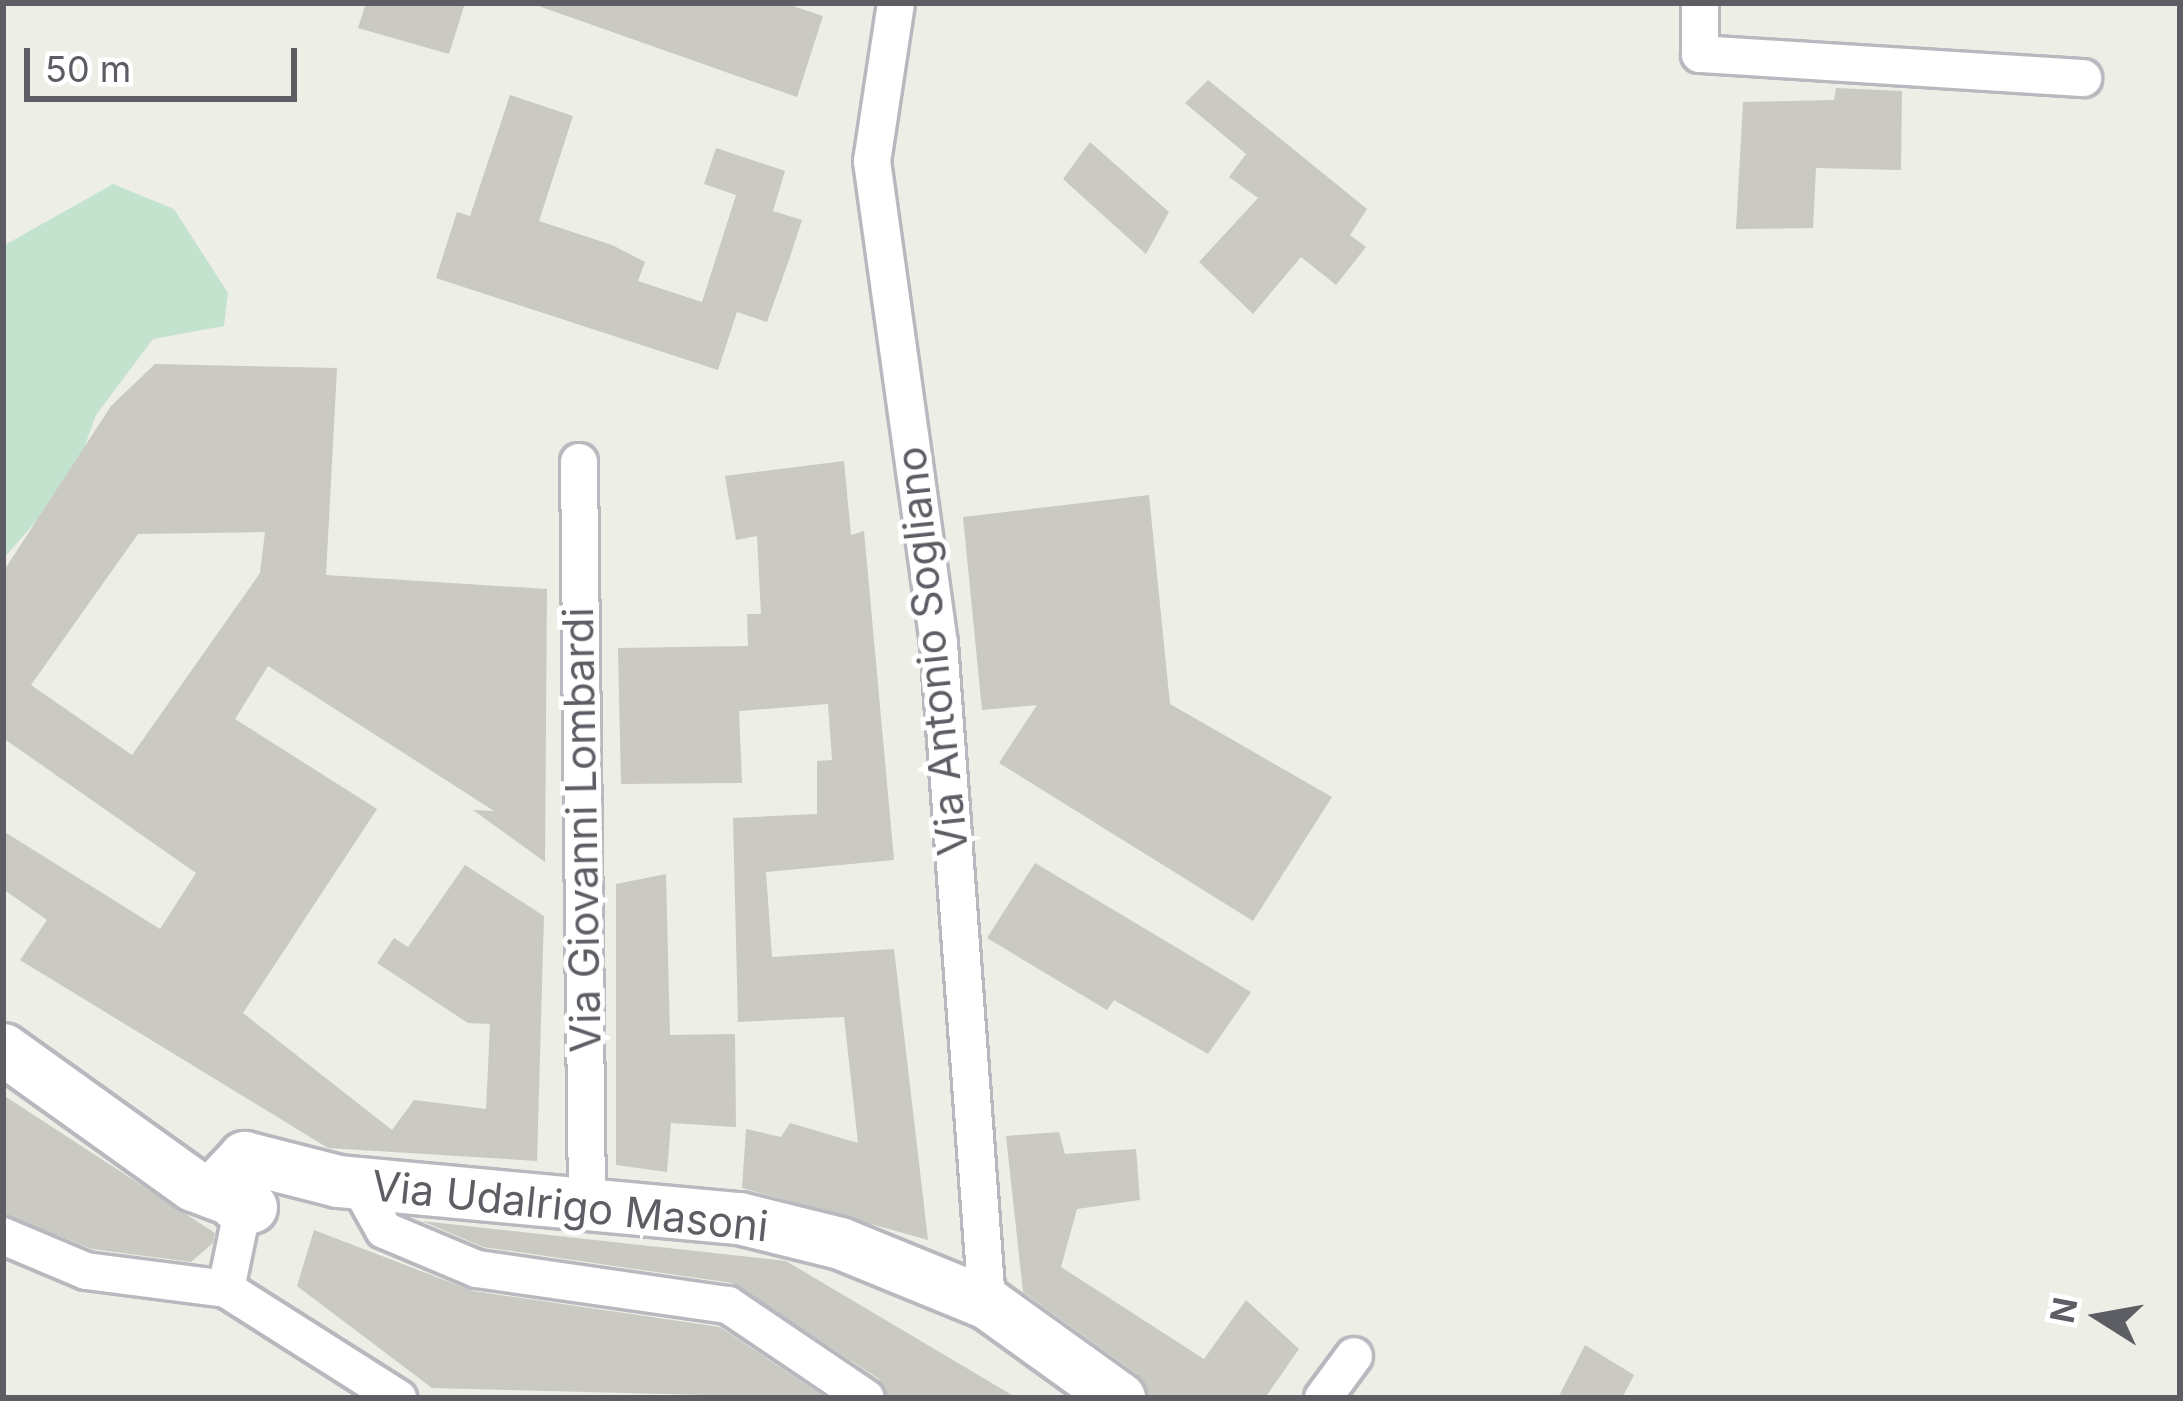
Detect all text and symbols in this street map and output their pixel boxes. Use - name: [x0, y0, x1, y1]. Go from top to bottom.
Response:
- scale bar: [30, 24, 303, 98]
- text: 50 m: [45, 47, 131, 91]
- street label: Via Antonio Sogliano: [885, 444, 979, 858]
- street label: Via Giovanni Lombardi: [553, 607, 611, 1053]
- street label: Via Udalrigo Masoni: [369, 1160, 771, 1252]
- north arrow: [2039, 1257, 2159, 1377]
- text: N: [2042, 1294, 2086, 1326]

